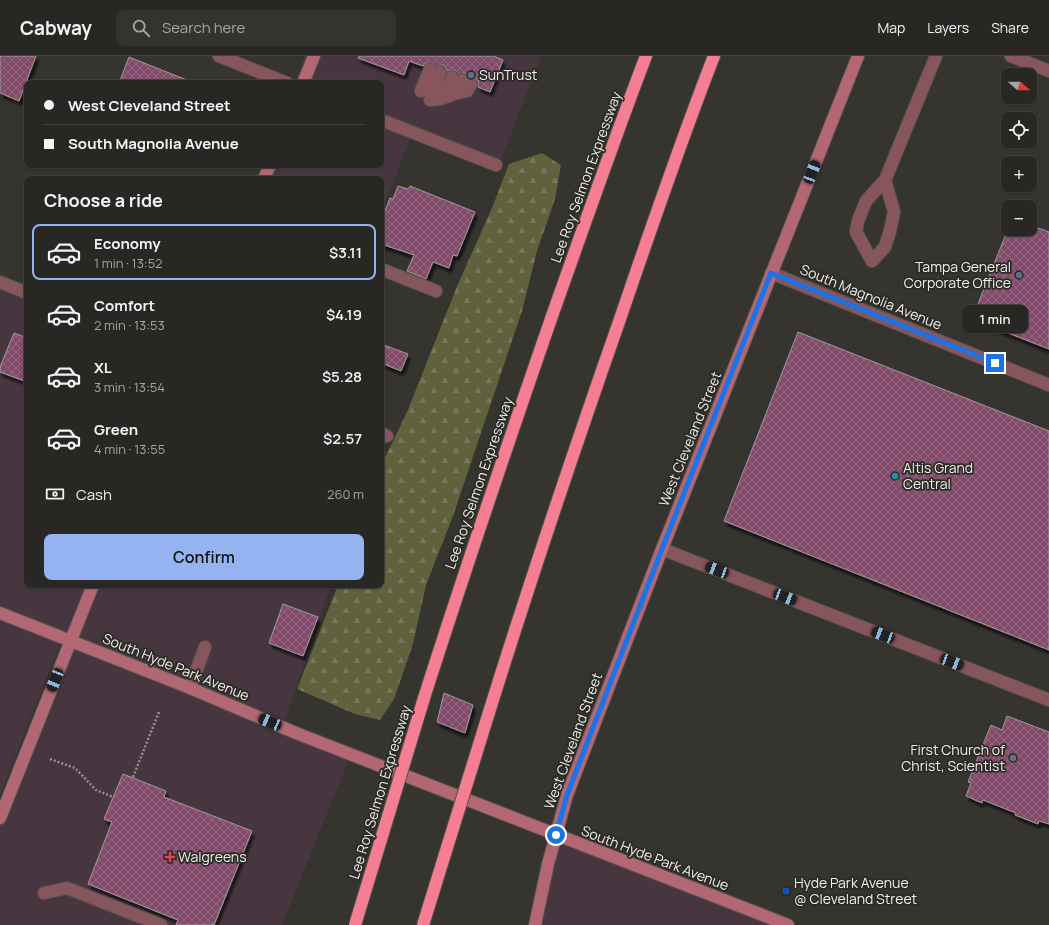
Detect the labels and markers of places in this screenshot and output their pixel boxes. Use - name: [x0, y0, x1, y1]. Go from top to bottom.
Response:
- place label: SunTrust: [479, 65, 538, 84]
- marker: SunTrust: [466, 70, 476, 80]
- place label: Tampa General Corporate Office: [904, 257, 1011, 292]
- marker: Tampa General Corporate Office: [1014, 270, 1024, 280]
- place label: Altis Grand Central: [903, 458, 973, 493]
- marker: Altis Grand Central: [890, 471, 900, 481]
- place label: First Church of Christ, Scientist: [901, 740, 1005, 775]
- marker: First Church of Christ, Scientist: [1008, 753, 1018, 763]
- place label: Walgreens: [178, 847, 247, 866]
- marker: Walgreens: [165, 852, 175, 862]
- place label: Hyde Park Avenue @ Cleveland Street: [794, 873, 918, 908]
- marker: Hyde Park Avenue @ Cleveland Street: [781, 886, 791, 896]

